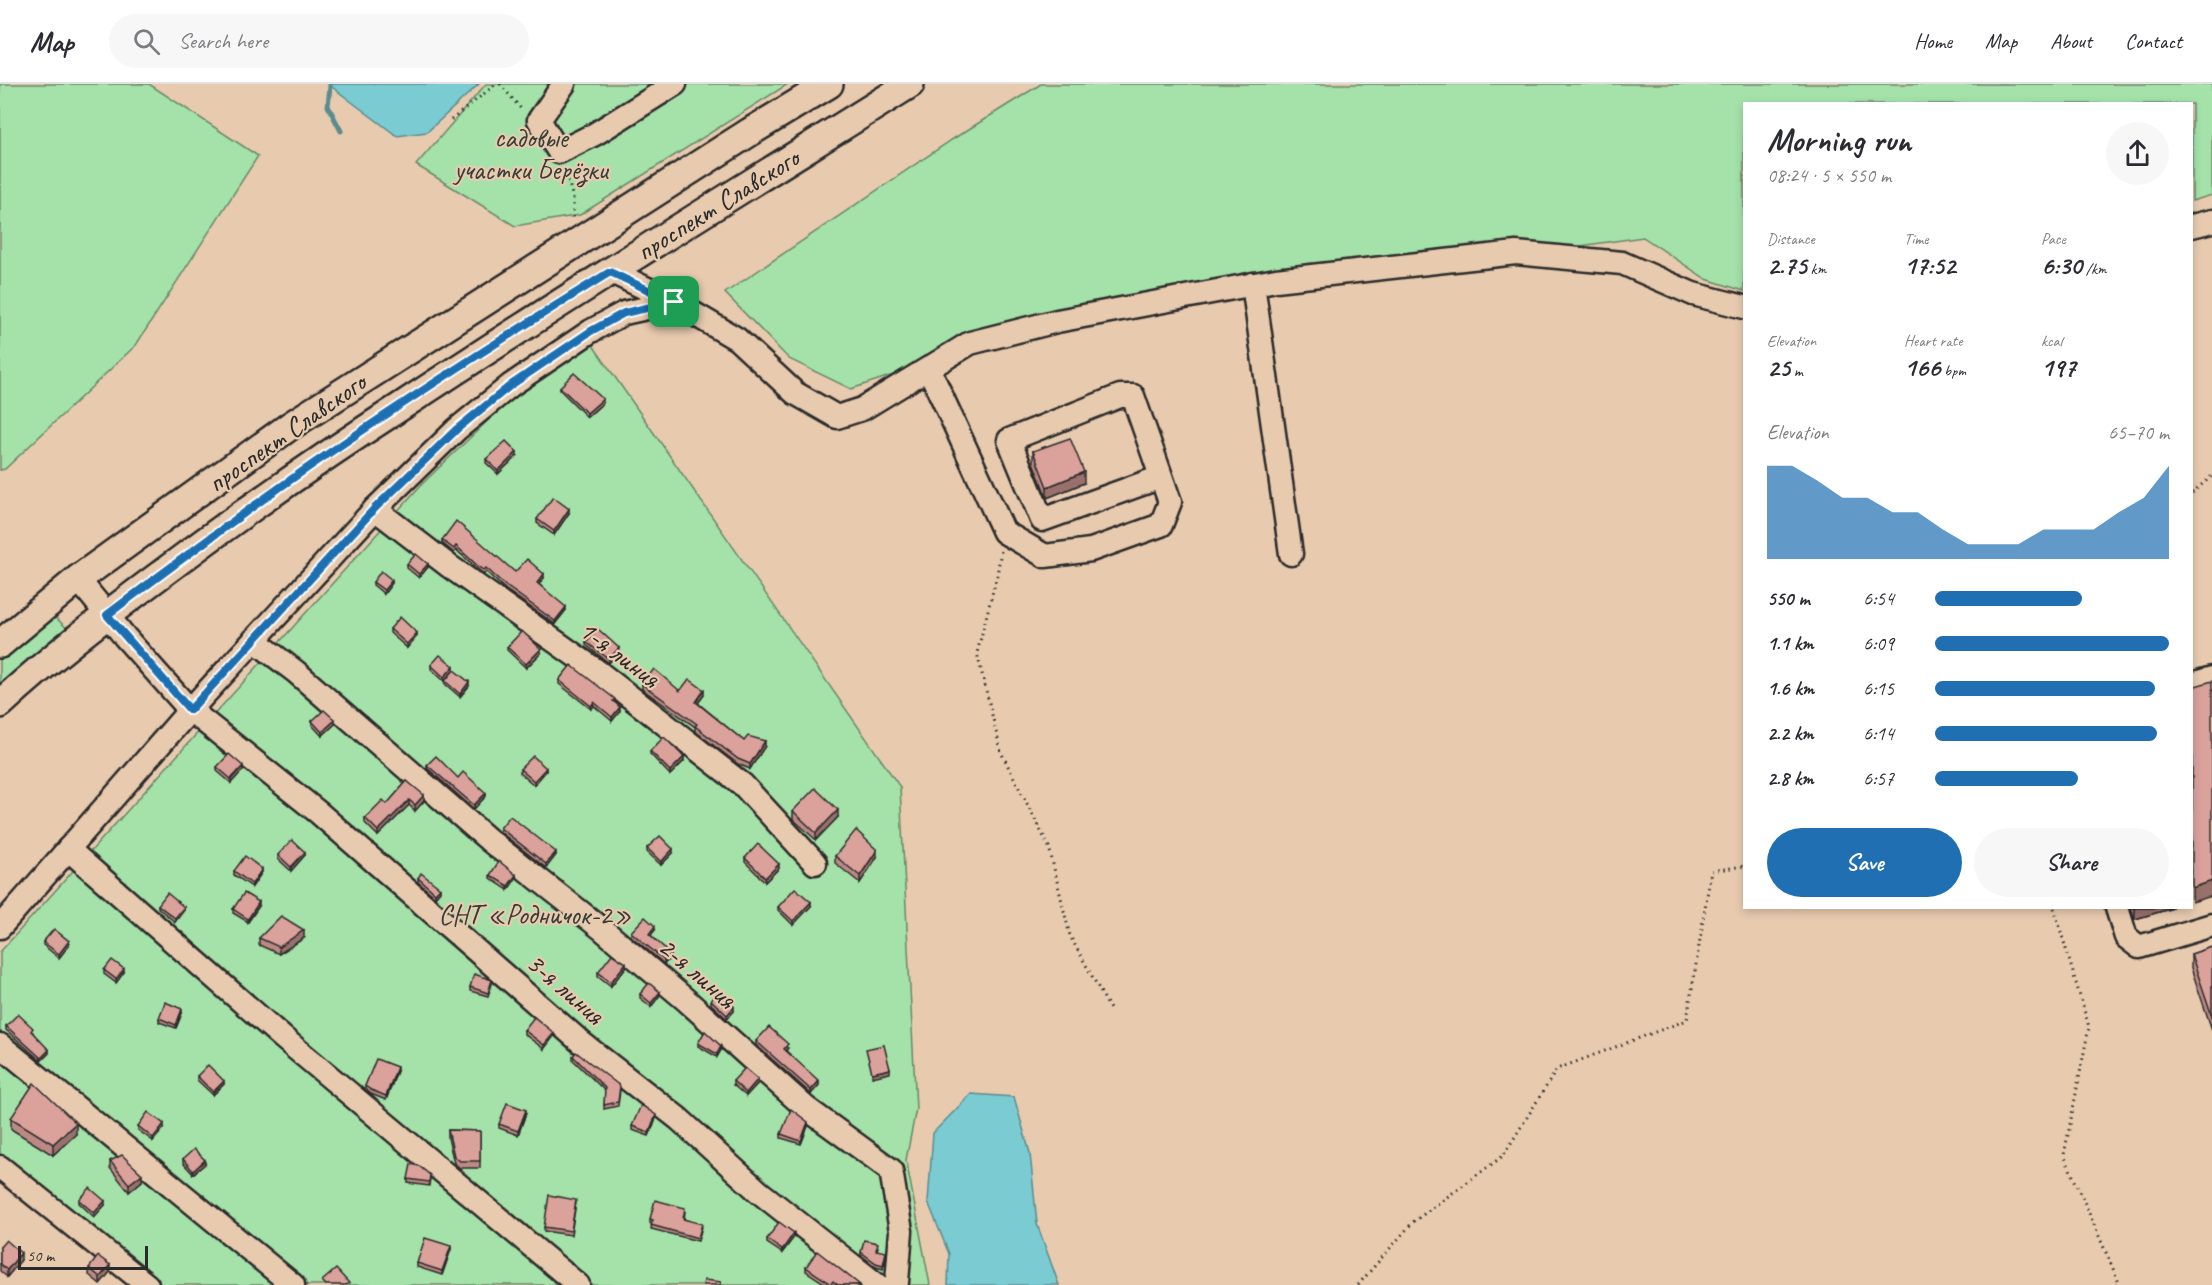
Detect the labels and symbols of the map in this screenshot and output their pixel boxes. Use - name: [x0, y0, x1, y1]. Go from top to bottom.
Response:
- park label: садовые участки Берёзки: [452, 120, 610, 188]
- street label: проспект Славского: [629, 139, 808, 269]
- pin: [648, 276, 699, 327]
- street label: проспект Славского: [200, 363, 375, 500]
- street label: 1-я линия: [572, 612, 668, 696]
- park label: СНТ «Родничок-2»: [438, 897, 632, 932]
- street label: 2-я линия: [651, 929, 745, 1016]
- street label: 3-я линия: [519, 945, 613, 1032]
- scale bar: [18, 1243, 148, 1270]

